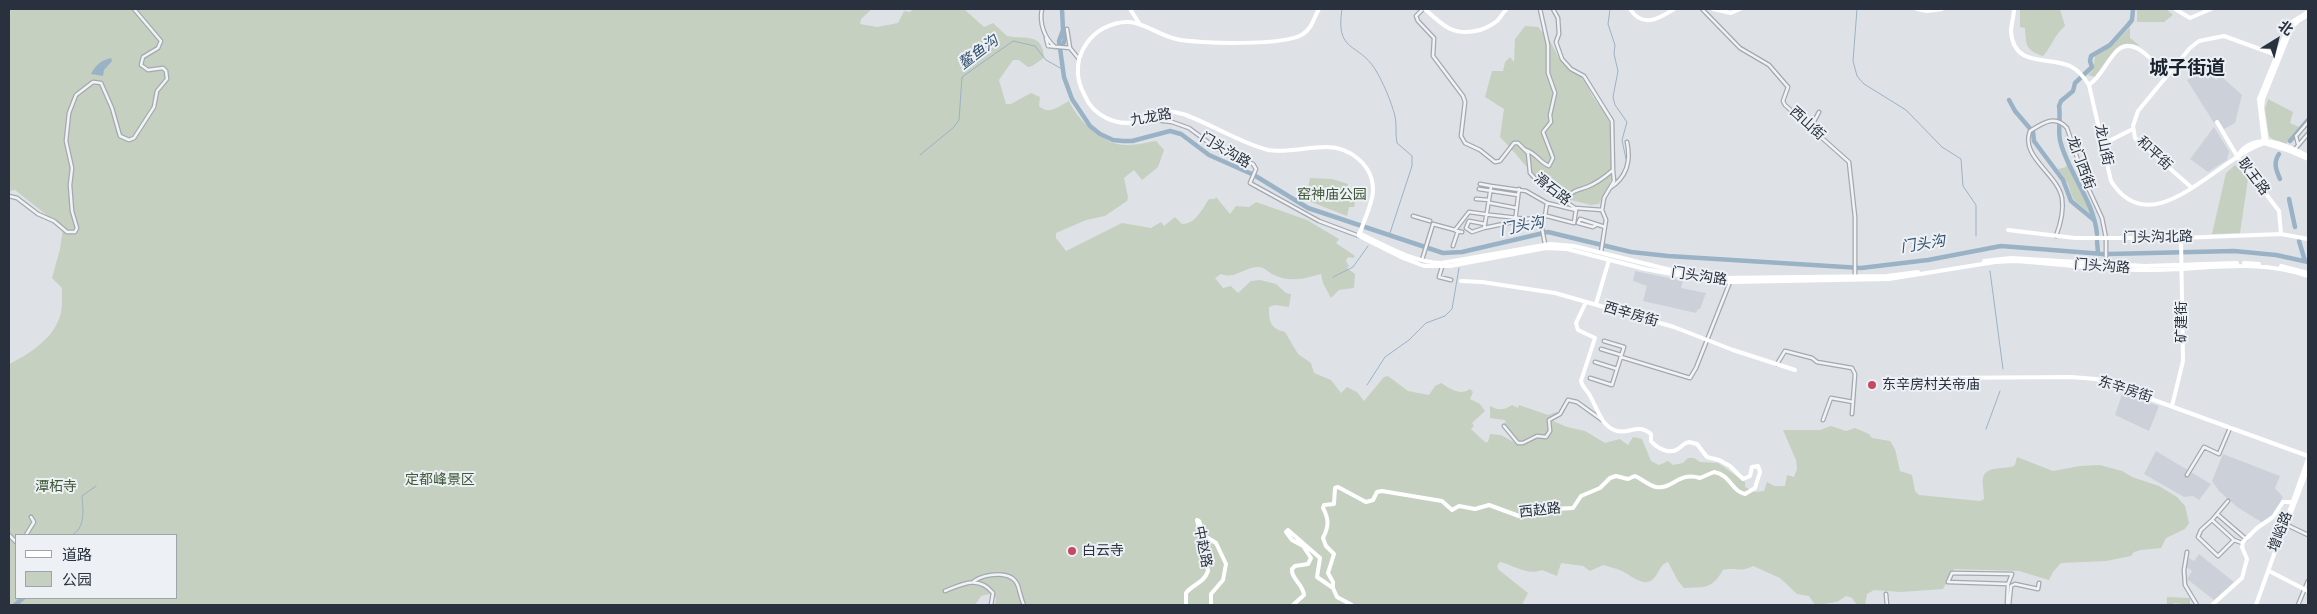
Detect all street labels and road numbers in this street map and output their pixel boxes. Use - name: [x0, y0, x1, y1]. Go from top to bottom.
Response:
- street label: 西山街: [1786, 104, 1828, 144]
- street label: 九龙路: [1129, 106, 1173, 130]
- street label: 龙山街: [2090, 123, 2116, 167]
- street label: 门头沟路: [1197, 130, 1253, 172]
- street label: 龙门西街: [2063, 134, 2097, 192]
- street label: 和平街: [2133, 134, 2175, 174]
- street label: 耿王路: [2234, 155, 2272, 199]
- street label: 滑石路: [1530, 170, 1574, 210]
- street label: 门头沟北路: [2123, 229, 2193, 247]
- street label: 门头沟路: [2073, 257, 2131, 277]
- street label: 门头沟路: [1670, 265, 1728, 289]
- street label: 西辛房街: [1602, 299, 1660, 331]
- street label: 矿建街: [2174, 301, 2190, 343]
- street label: 东辛房街: [2096, 373, 2154, 407]
- street label: 西赵路: [1518, 500, 1562, 522]
- street label: 增峪路: [2266, 509, 2296, 555]
- street label: 中赵路: [1190, 525, 1214, 569]

